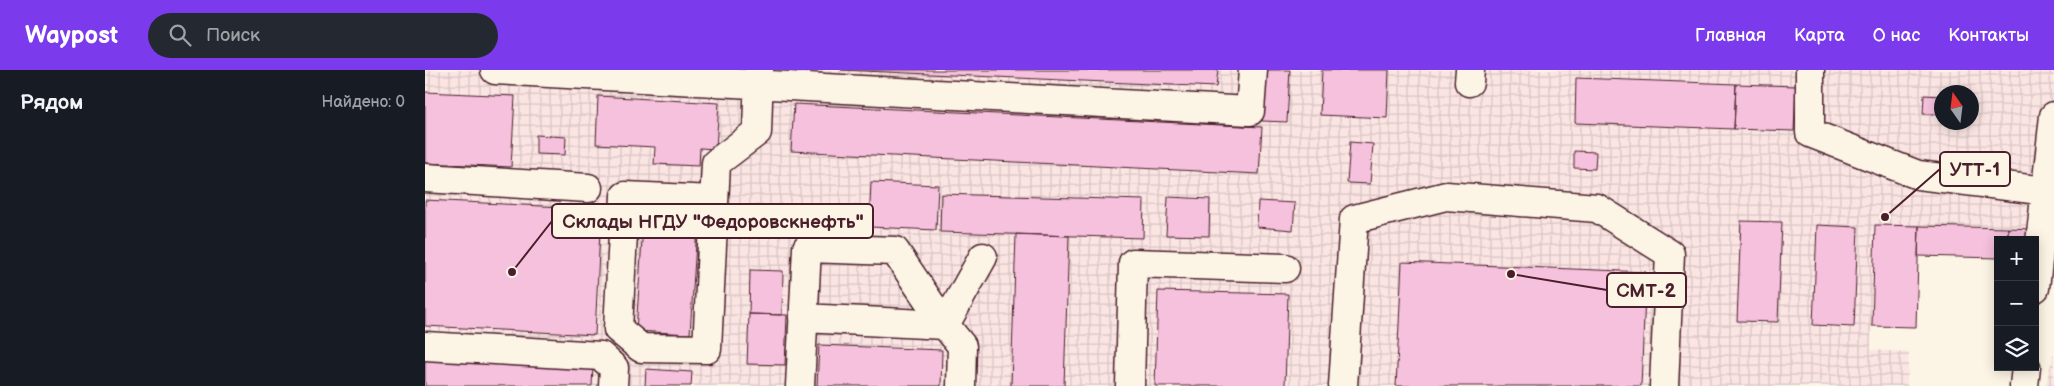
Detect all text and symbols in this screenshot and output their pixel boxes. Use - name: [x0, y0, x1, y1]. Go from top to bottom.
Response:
- search box: [148, 13, 498, 58]
- text: Waypost: [25, 21, 118, 50]
- icon: search: [166, 21, 194, 49]
- text: Поиск: [206, 24, 260, 47]
- text: Главная: [1695, 25, 1766, 46]
- text: Карта: [1794, 25, 1845, 46]
- text: О нас: [1873, 25, 1920, 46]
- text: Контакты: [1948, 25, 2029, 46]
- north arrow: [1934, 85, 1979, 130]
- text: Рядом: [20, 90, 83, 115]
- text: Найдено: 0: [322, 93, 405, 112]
- callout: УТТ-1: [1940, 152, 2010, 186]
- text: УТТ-1: [1950, 159, 2000, 182]
- callout: Склады НГДУ "Федоровскнефть": [552, 204, 873, 238]
- text: Склады НГДУ "Федоровскнефть": [562, 211, 864, 234]
- map controls: [1994, 236, 2039, 371]
- button: +: [1994, 236, 2039, 281]
- callout: СМТ-2: [1607, 273, 1686, 307]
- text: СМТ-2: [1616, 280, 1676, 303]
- button: −: [1994, 281, 2039, 326]
- button: layers: [1994, 326, 2039, 371]

